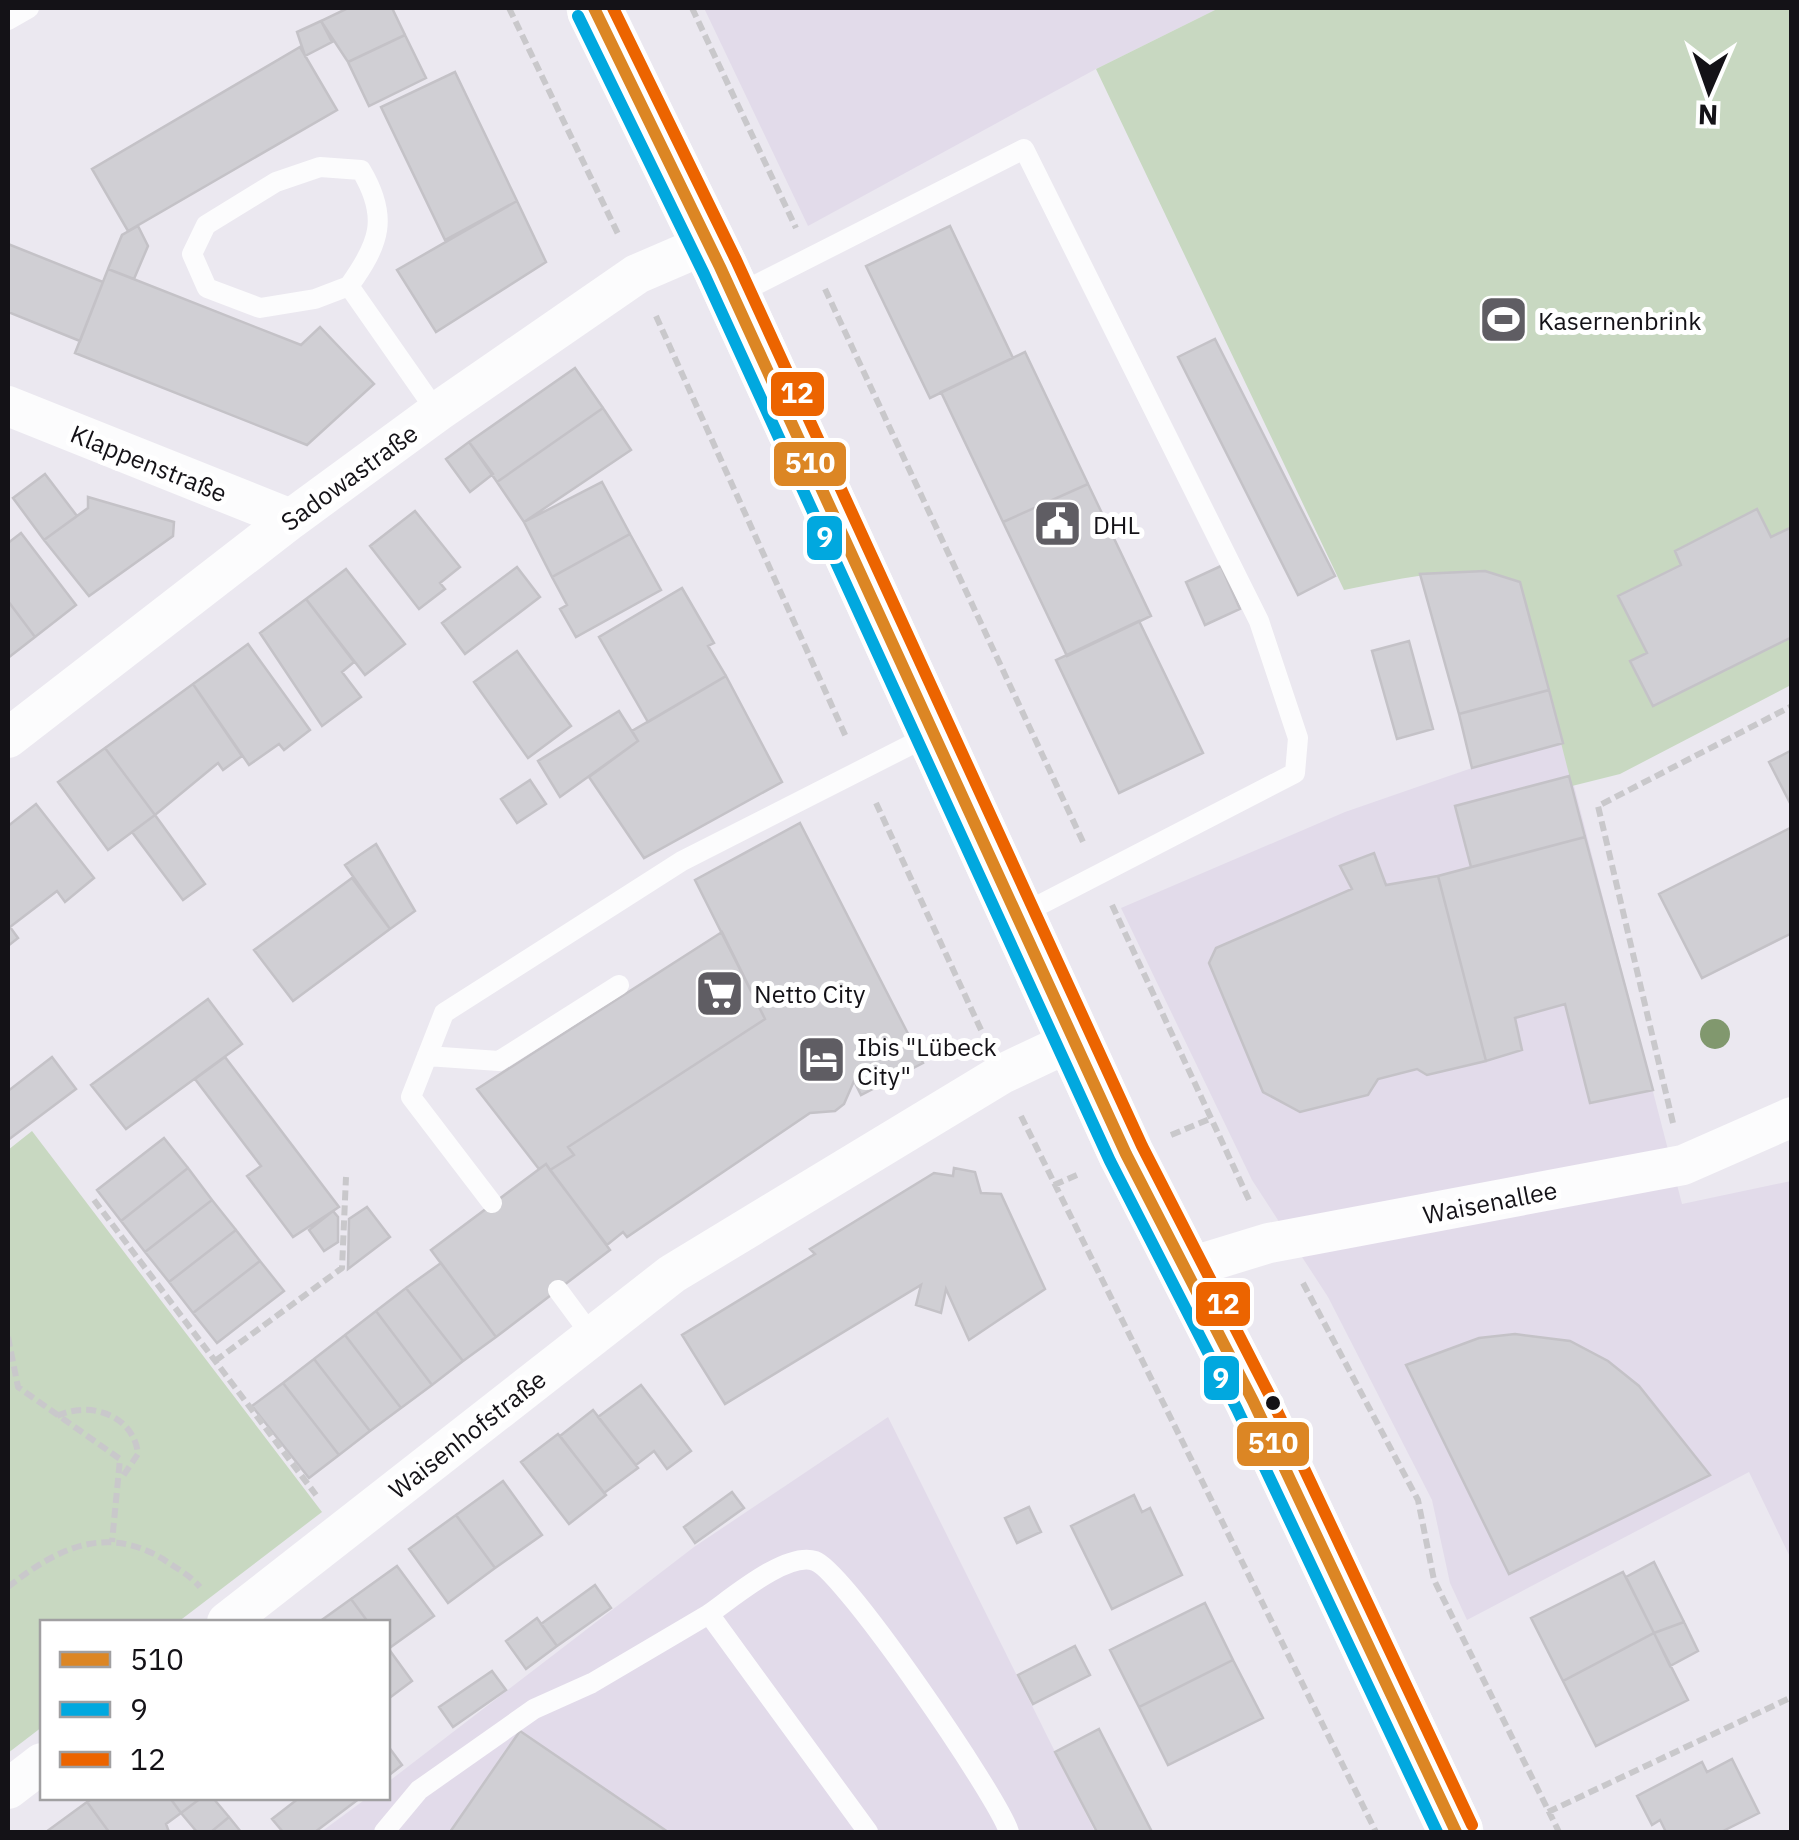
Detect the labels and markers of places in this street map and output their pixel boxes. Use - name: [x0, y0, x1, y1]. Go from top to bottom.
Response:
- sports icon: Kasernenbrink: [1477, 294, 1529, 346]
- place label: Kasernenbrink: [1538, 304, 1701, 337]
- public building icon: DHL: [1032, 498, 1084, 550]
- place label: DHL: [1093, 508, 1140, 541]
- supermarket icon: Netto City: [693, 967, 745, 1019]
- place label: Netto City: [754, 977, 866, 1010]
- place label: Ibis "Lübeck City": [857, 1030, 997, 1092]
- hotel icon: Ibis "Lübeck City": [796, 1034, 848, 1086]
- unlabelled marker: [1263, 1393, 1283, 1413]

